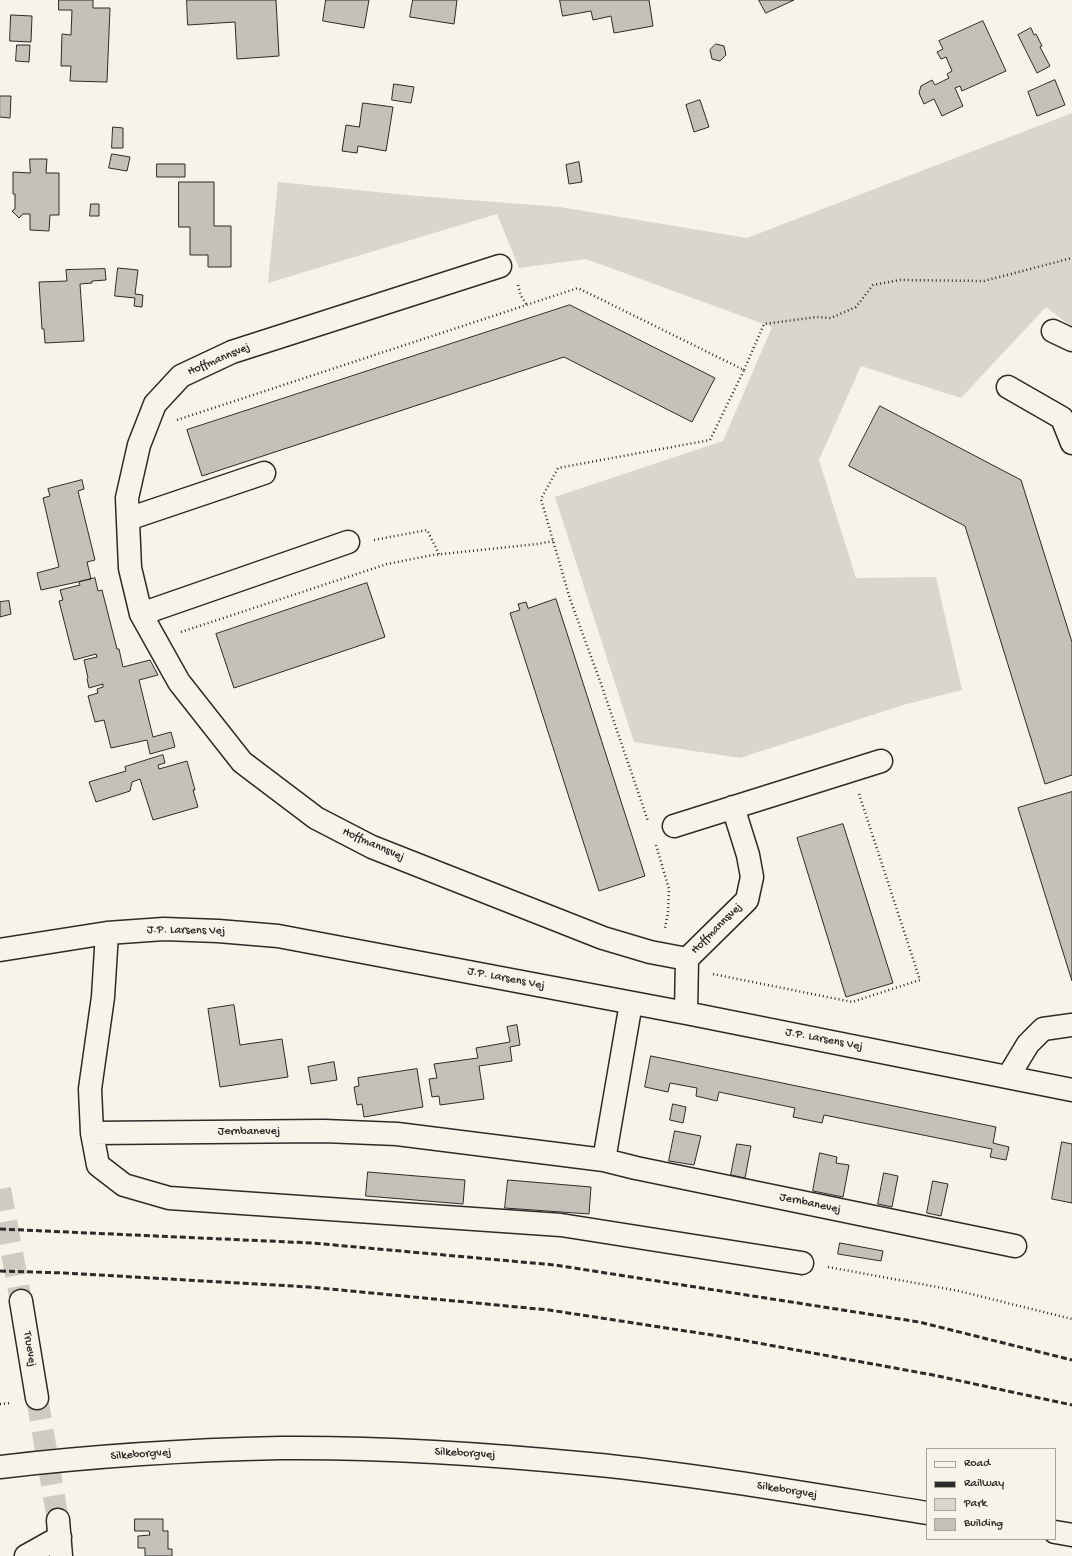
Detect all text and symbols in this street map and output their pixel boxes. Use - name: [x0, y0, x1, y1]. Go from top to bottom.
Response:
- street label: Hoffmannsvej: [186, 340, 252, 380]
- street label: Hoffmannsvej: [340, 825, 406, 865]
- street label: Hoffmannsvej: [688, 900, 746, 958]
- street label: J.P. Larsens Vej: [147, 923, 225, 939]
- street label: J.P. Larsens Vej: [466, 964, 546, 994]
- street label: J.P. Larsens Vej: [784, 1025, 864, 1055]
- street label: Jernbanevej: [218, 1125, 280, 1139]
- street label: Jernbanevej: [778, 1190, 842, 1218]
- street label: Truevej: [19, 1330, 39, 1368]
- street label: Silkeborgvej: [434, 1445, 496, 1463]
- street label: Silkeborgvej: [110, 1446, 172, 1464]
- legend: [926, 1448, 1056, 1540]
- text: Road: [964, 1457, 990, 1471]
- text: Railway: [964, 1477, 1004, 1491]
- street label: Silkeborgvej: [756, 1479, 818, 1503]
- text: Park: [964, 1497, 987, 1511]
- text: Building: [964, 1517, 1003, 1531]

